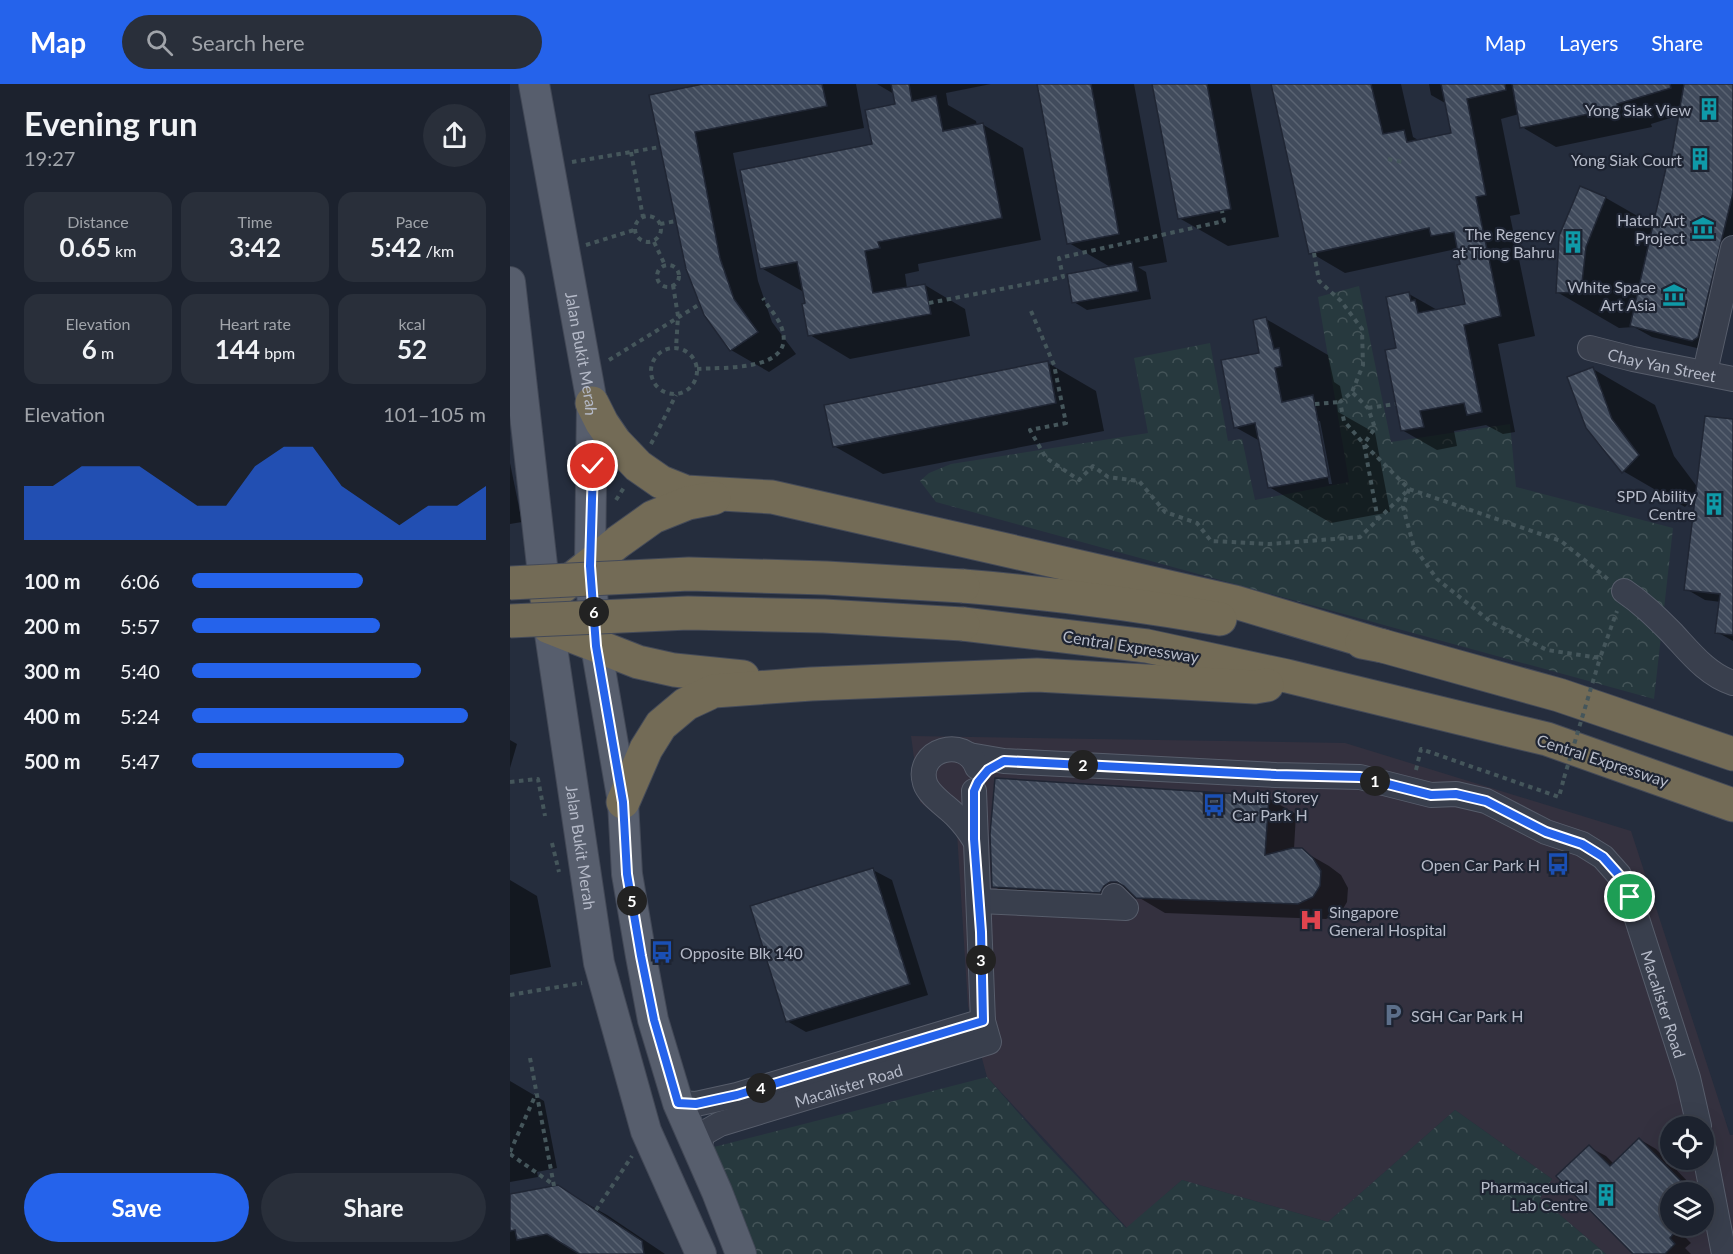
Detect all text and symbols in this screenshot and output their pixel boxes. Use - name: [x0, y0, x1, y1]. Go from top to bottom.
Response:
- search box: [122, 15, 542, 69]
- text: Map: [30, 25, 86, 59]
- icon: search: [143, 26, 176, 59]
- text: Search here: [191, 29, 305, 56]
- text: Map: [1485, 30, 1526, 55]
- text: Layers: [1559, 30, 1618, 55]
- text: Share: [1651, 30, 1703, 55]
- building icon: Yong Siak View: [1696, 96, 1722, 122]
- place label: Yong Siak View: [1585, 100, 1691, 119]
- text: Evening run: [24, 103, 198, 143]
- button: share: [423, 104, 486, 167]
- text: 19:27: [24, 146, 75, 170]
- building icon: Yong Siak Court: [1687, 146, 1713, 172]
- place label: Yong Siak Court: [1571, 150, 1682, 169]
- place label: Hatch Art Project: [1617, 210, 1685, 247]
- text: Distance: [67, 212, 129, 231]
- text: Time: [238, 212, 272, 231]
- text: Pace: [395, 212, 429, 231]
- museum icon: Hatch Art Project: [1690, 215, 1716, 241]
- place label: The Regency at Tiong Bahru: [1452, 224, 1556, 261]
- building icon: The Regency at Tiong Bahru: [1560, 229, 1586, 255]
- text: 0.65: [60, 231, 111, 263]
- text: 3:42: [229, 231, 281, 263]
- text: 5:42: [370, 231, 422, 263]
- text: km: [111, 241, 136, 260]
- text: /km: [422, 241, 454, 260]
- place label: White Space Art Asia: [1567, 277, 1656, 314]
- museum icon: White Space Art Asia: [1661, 282, 1687, 308]
- street label: Jalan Bukit Merah: [562, 290, 602, 416]
- text: Elevation: [66, 314, 131, 333]
- text: Heart rate: [219, 314, 291, 333]
- text: kcal: [398, 314, 426, 333]
- text: 6: [82, 333, 97, 365]
- text: 144: [215, 333, 260, 365]
- text: 52: [397, 333, 427, 365]
- text: m: [97, 343, 114, 362]
- text: bpm: [260, 343, 295, 362]
- street label: Chay Yan Street: [1606, 343, 1718, 385]
- text: Elevation: [24, 402, 105, 426]
- text: 101–105 m: [383, 402, 486, 426]
- pin: [567, 440, 618, 491]
- icon: check: [576, 449, 609, 482]
- place label: SPD Ability Centre: [1617, 486, 1697, 523]
- building icon: SPD Ability Centre: [1701, 491, 1727, 517]
- text: 100 m: [24, 569, 80, 593]
- text: 6:06: [120, 569, 160, 593]
- pin: 6: [579, 597, 609, 627]
- text: 6: [589, 602, 599, 621]
- text: 200 m: [24, 614, 80, 638]
- text: 5:57: [120, 614, 160, 638]
- street label: Central Expressway: [1062, 626, 1201, 666]
- text: 300 m: [24, 659, 80, 683]
- text: 5:40: [120, 659, 160, 683]
- text: 400 m: [24, 704, 80, 728]
- text: 5:24: [120, 704, 160, 728]
- street label: Central Expressway: [1535, 730, 1672, 791]
- text: 500 m: [24, 749, 80, 773]
- text: 5:47: [120, 749, 160, 773]
- pin: 2: [1068, 750, 1098, 780]
- text: 2: [1078, 755, 1088, 774]
- pin: 1: [1360, 766, 1390, 796]
- text: 1: [1370, 771, 1380, 790]
- street label: Jalan Bukit Merah: [563, 784, 600, 911]
- place label: Multi Storey Car Park H: [1232, 787, 1319, 824]
- bus stop icon: Multi Storey Car Park H: [1201, 792, 1227, 818]
- bus stop icon: Open Car Park H: [1545, 851, 1571, 877]
- place label: Open Car Park H: [1421, 855, 1540, 874]
- pin: [1604, 871, 1655, 922]
- icon: arrive: [1613, 880, 1646, 913]
- pin: 5: [617, 886, 647, 916]
- text: 5: [627, 891, 637, 910]
- place label: Singapore General Hospital: [1329, 902, 1446, 939]
- hospital icon: Singapore General Hospital: [1298, 907, 1324, 933]
- bus stop icon: Opposite Blk 140: [649, 939, 675, 965]
- place label: Opposite Blk 140: [680, 943, 803, 962]
- pin: 3: [966, 945, 996, 975]
- street label: Macalister Road: [1638, 948, 1690, 1060]
- text: 3: [976, 950, 986, 969]
- parking icon: SGH Car Park H: [1380, 1002, 1406, 1028]
- place label: SGH Car Park H: [1411, 1006, 1523, 1025]
- street label: Macalister Road: [792, 1059, 905, 1110]
- pin: 4: [746, 1073, 776, 1103]
- text: 4: [756, 1078, 766, 1097]
- map controls: [1660, 1116, 1714, 1236]
- button: locate: [1660, 1116, 1714, 1170]
- button: Save: [24, 1173, 249, 1242]
- button: Share: [261, 1173, 486, 1242]
- place label: Pharmaceutical Lab Centre: [1481, 1177, 1588, 1214]
- building icon: Pharmaceutical Lab Centre: [1593, 1182, 1619, 1208]
- button: layers: [1660, 1182, 1714, 1236]

